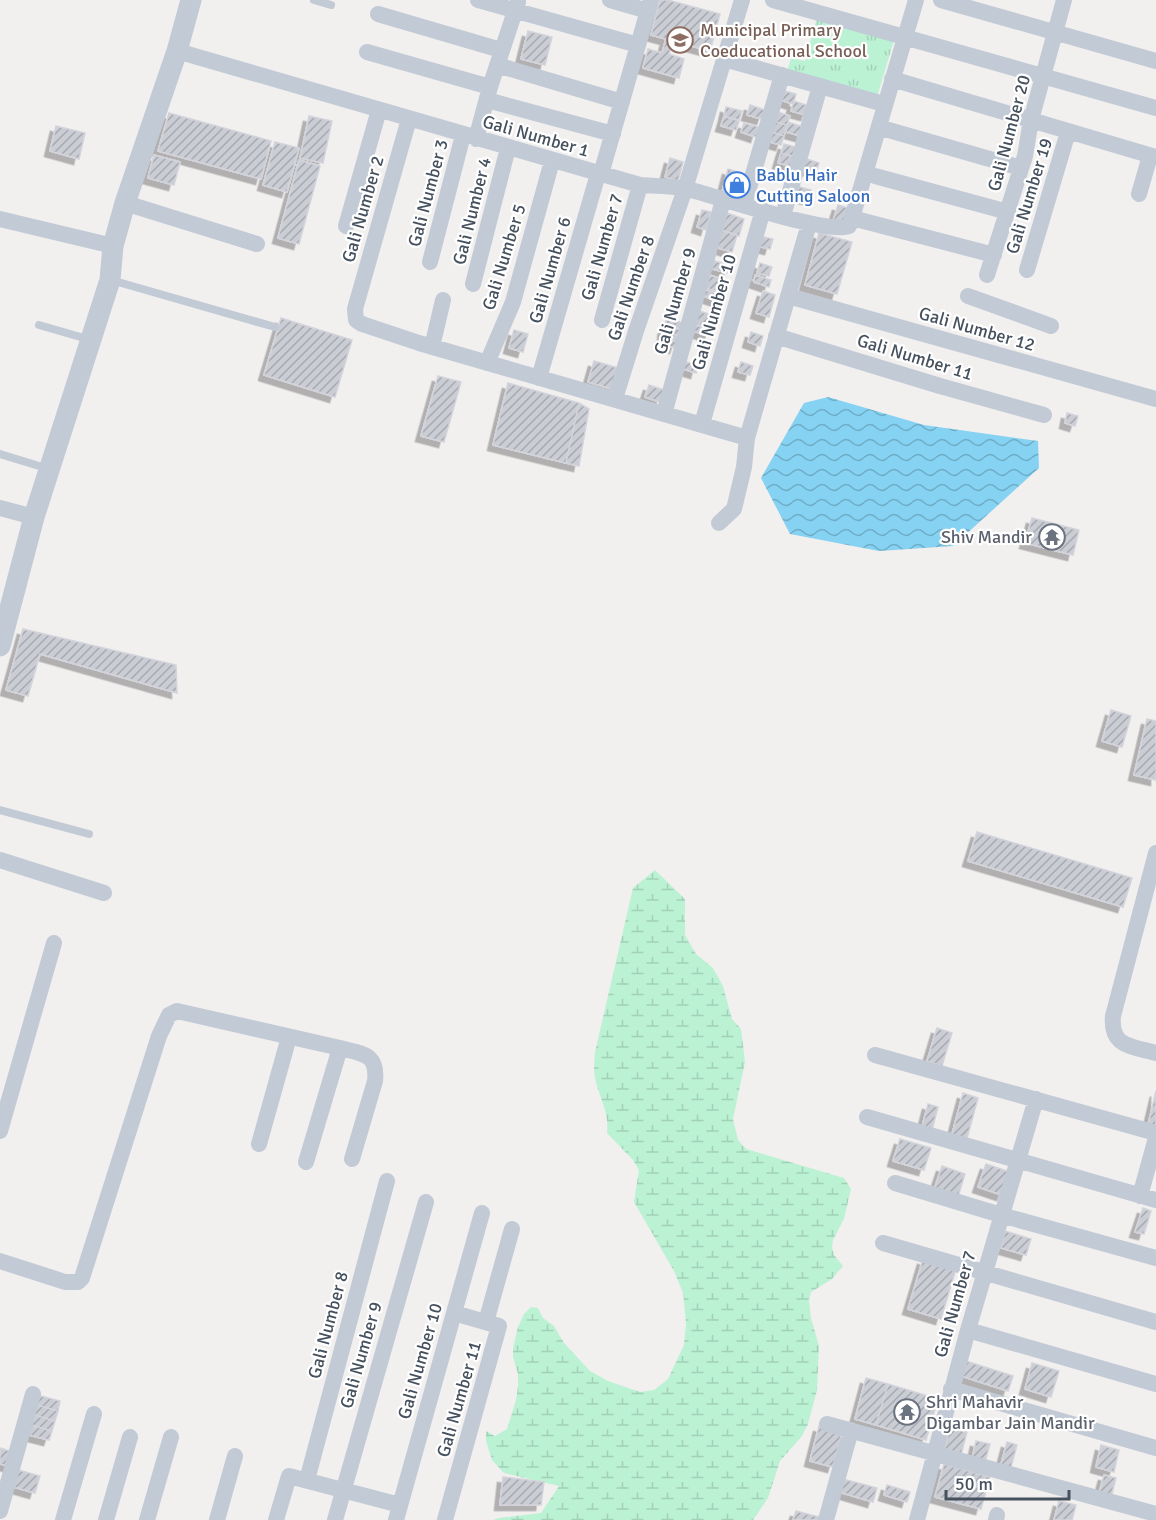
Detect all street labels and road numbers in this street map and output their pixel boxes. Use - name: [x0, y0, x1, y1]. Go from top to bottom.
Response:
- street label: Gali Number 20: [983, 72, 1035, 194]
- street label: Gali Number 1: [480, 110, 592, 162]
- street label: Gali Number 19: [1001, 136, 1057, 256]
- street label: Gali Number 3: [403, 137, 453, 249]
- street label: Gali Number 2: [337, 153, 389, 265]
- street label: Gali Number 4: [448, 155, 496, 267]
- street label: Gali Number 7: [576, 191, 628, 303]
- street label: Gali Number 5: [477, 201, 531, 313]
- street label: Gali Number 6: [524, 214, 576, 326]
- street label: Gali Number 8: [603, 232, 659, 344]
- street label: Gali Number 9: [649, 245, 701, 357]
- street label: Gali Number 10: [687, 251, 741, 373]
- street label: Gali Number 12: [916, 302, 1038, 356]
- street label: Gali Number 11: [855, 329, 975, 385]
- street label: Gali Number 7: [929, 1248, 981, 1360]
- street label: Gali Number 8: [303, 1269, 353, 1381]
- street label: Gali Number 9: [335, 1299, 387, 1411]
- street label: Gali Number 10: [393, 1300, 447, 1422]
- street label: Gali Number 11: [432, 1338, 486, 1460]

